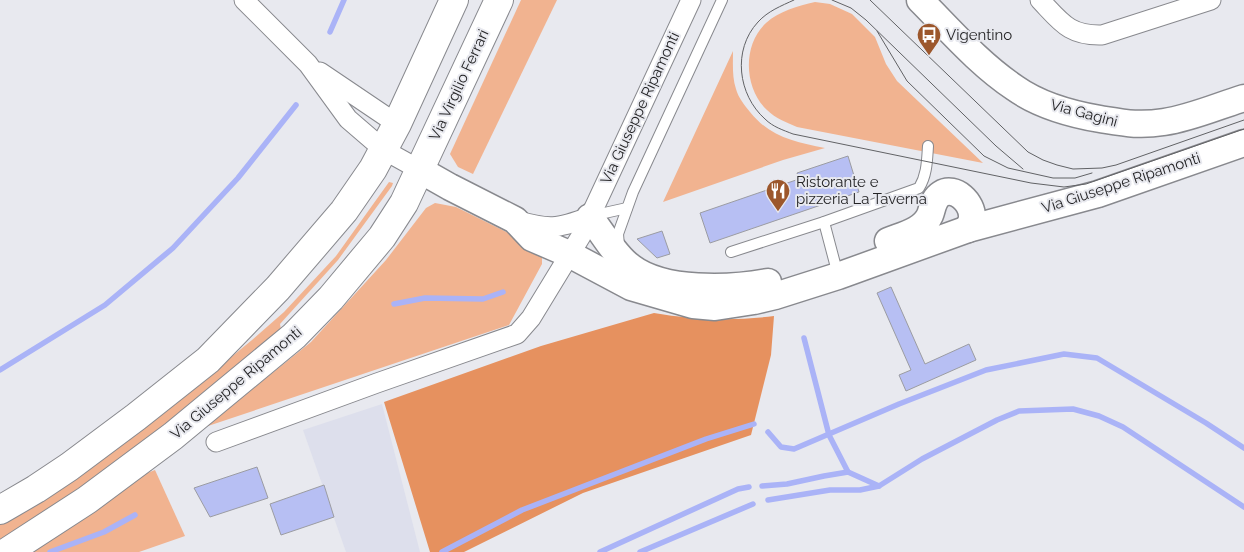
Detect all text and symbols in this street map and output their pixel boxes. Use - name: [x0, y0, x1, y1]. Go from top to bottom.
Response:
- bus stop icon: Vigentino: [916, 22, 942, 56]
- place label: Vigentino: [946, 26, 1012, 44]
- street label: Via Virgilio Ferrari: [425, 27, 493, 143]
- street label: Via Giuseppe Ripamonti: [597, 29, 683, 187]
- street label: Via Gagini: [1048, 95, 1120, 131]
- street label: Via Giuseppe Ripamonti: [1039, 149, 1203, 217]
- place label: Ristorante e pizzeria La Taverna: [796, 173, 927, 208]
- restaurant icon: Ristorante e pizzeria La Taverna: [765, 178, 791, 212]
- street label: Via Giuseppe Ripamonti: [167, 323, 305, 443]

